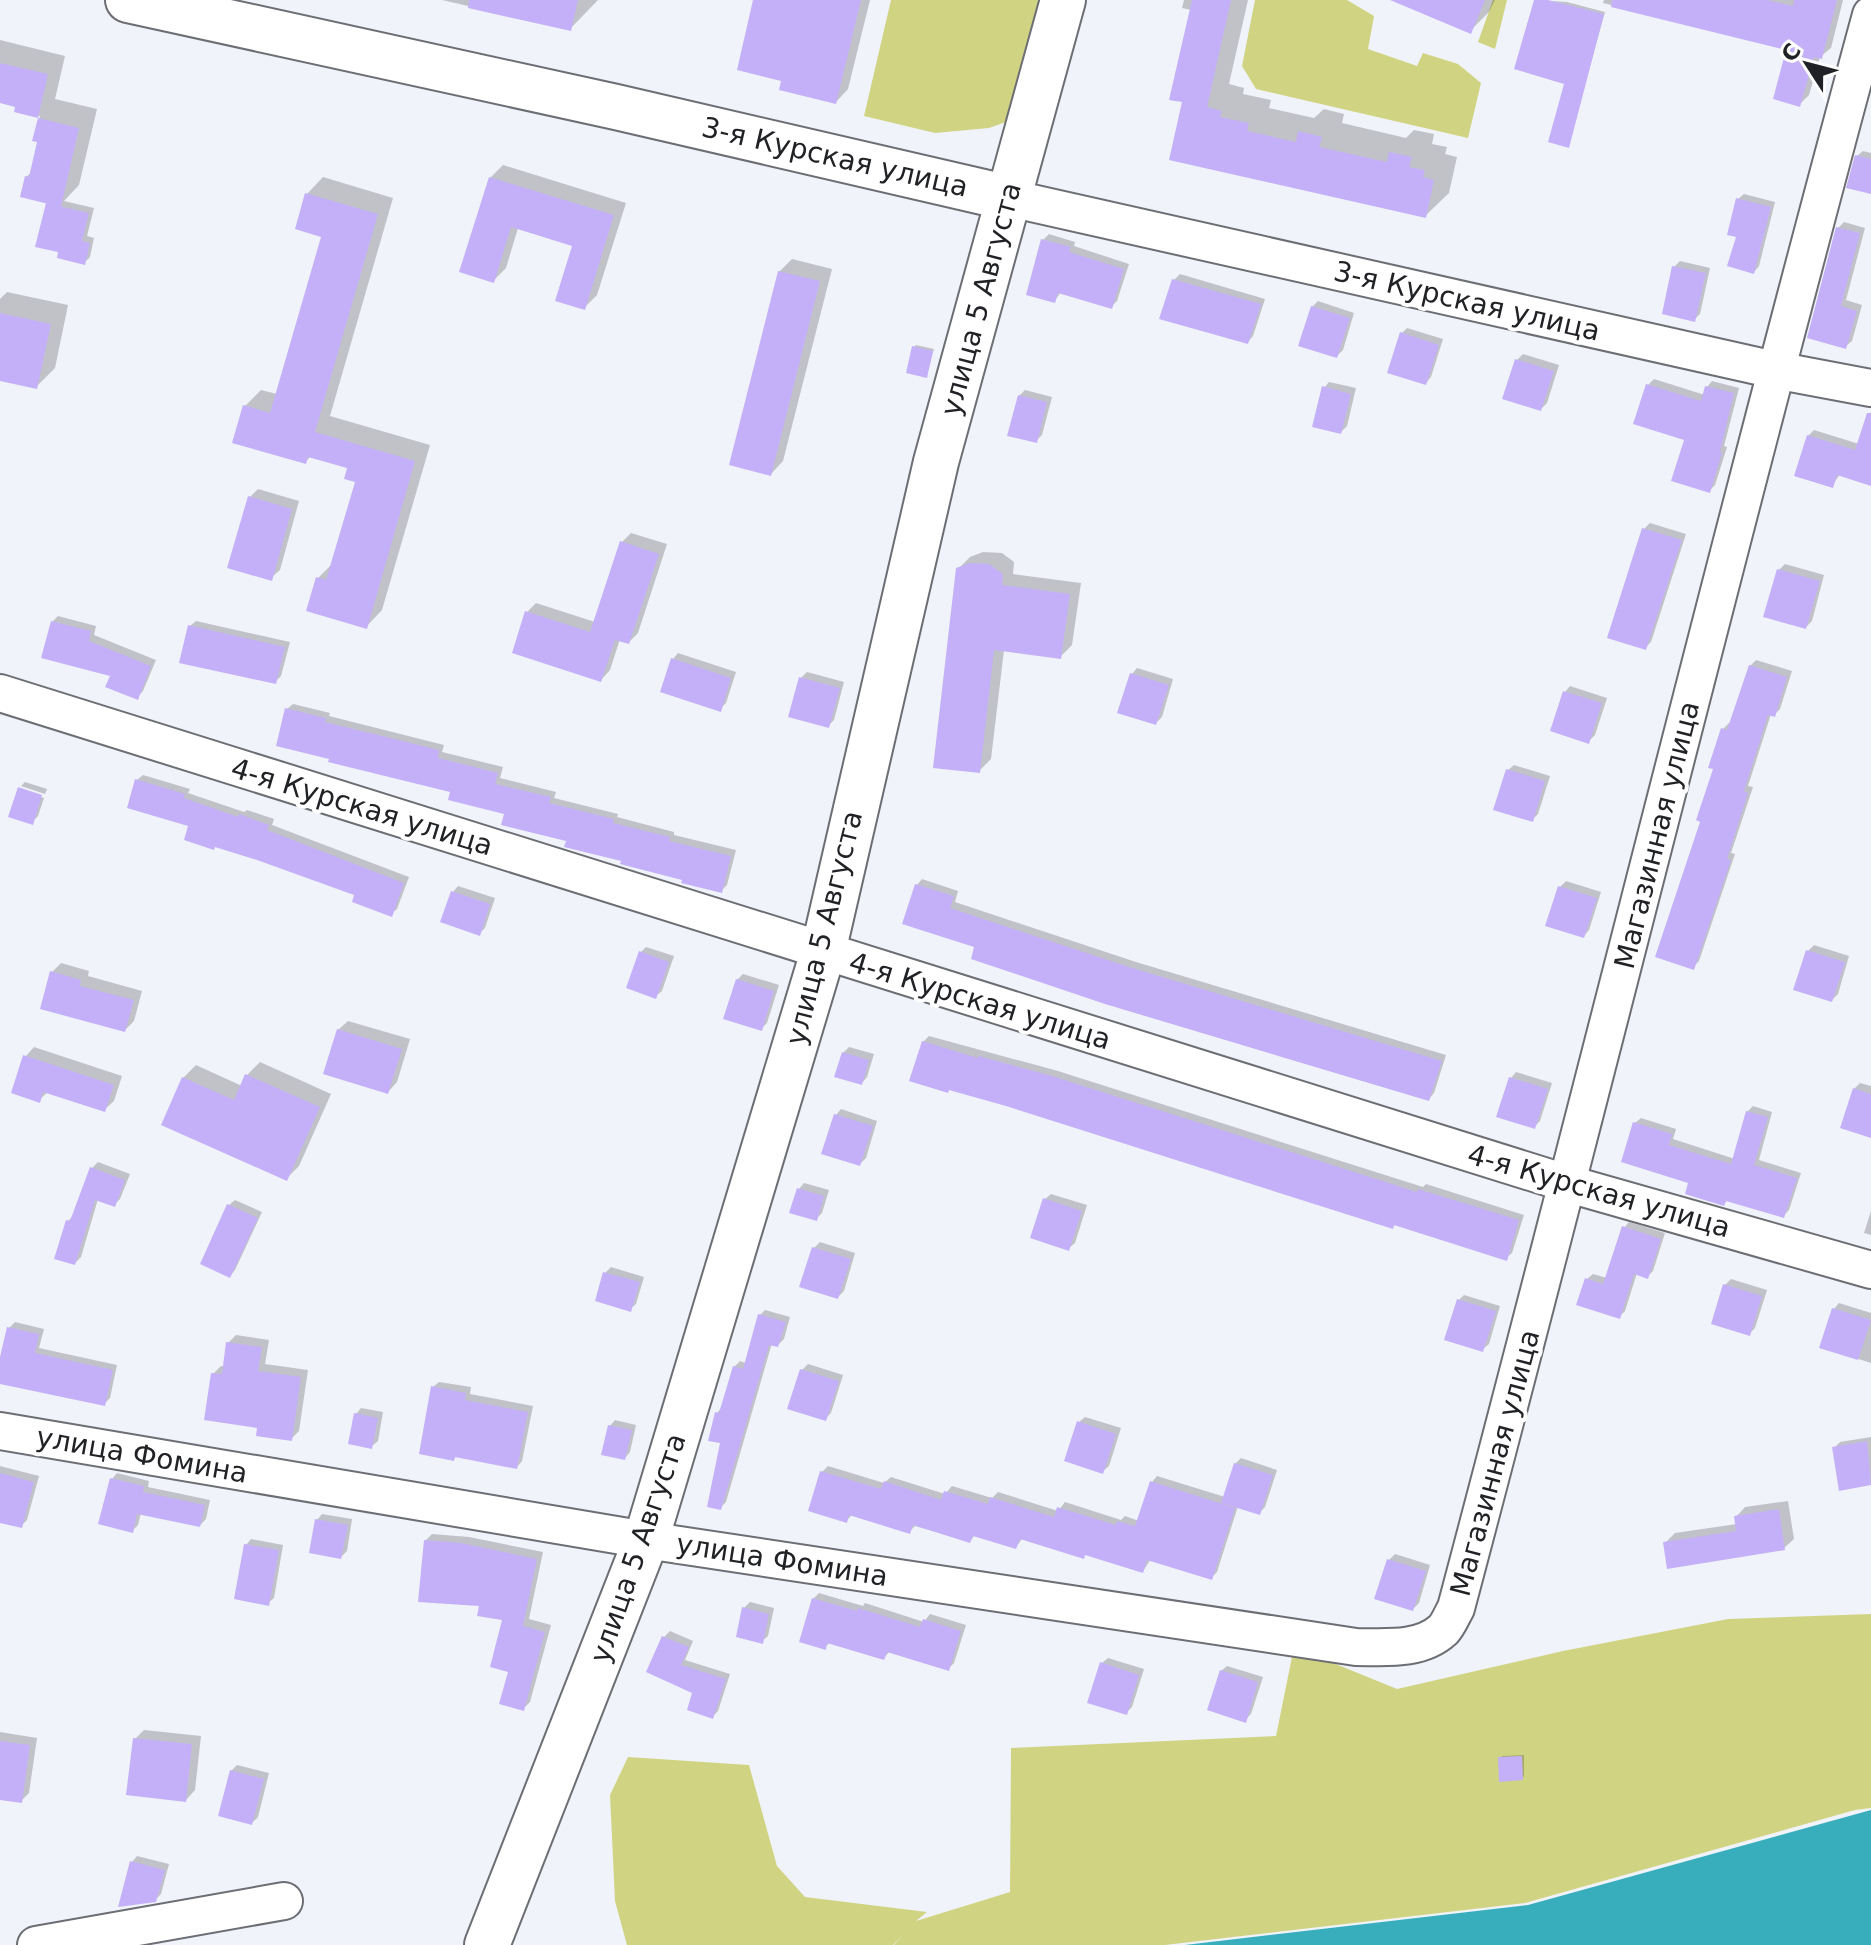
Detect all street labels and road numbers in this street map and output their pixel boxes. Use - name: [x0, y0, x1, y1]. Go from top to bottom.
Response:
- street label: 3-я Курская улица: [699, 110, 971, 204]
- street label: улица 5 Августа: [934, 179, 1028, 419]
- street label: 3-я Курская улица: [1331, 254, 1603, 348]
- street label: Магазинная улица: [1608, 698, 1706, 972]
- street label: 4-я Курская улица: [227, 751, 497, 863]
- street label: улица 5 Августа: [779, 807, 869, 1049]
- street label: 4-я Курская улица: [845, 945, 1115, 1057]
- street label: 4-я Курская улица: [1464, 1138, 1734, 1244]
- street label: Магазинная улица: [1444, 1326, 1546, 1600]
- street label: улица Фомина: [34, 1420, 250, 1490]
- street label: улица 5 Августа: [583, 1429, 693, 1667]
- street label: улица Фомина: [674, 1527, 890, 1593]

